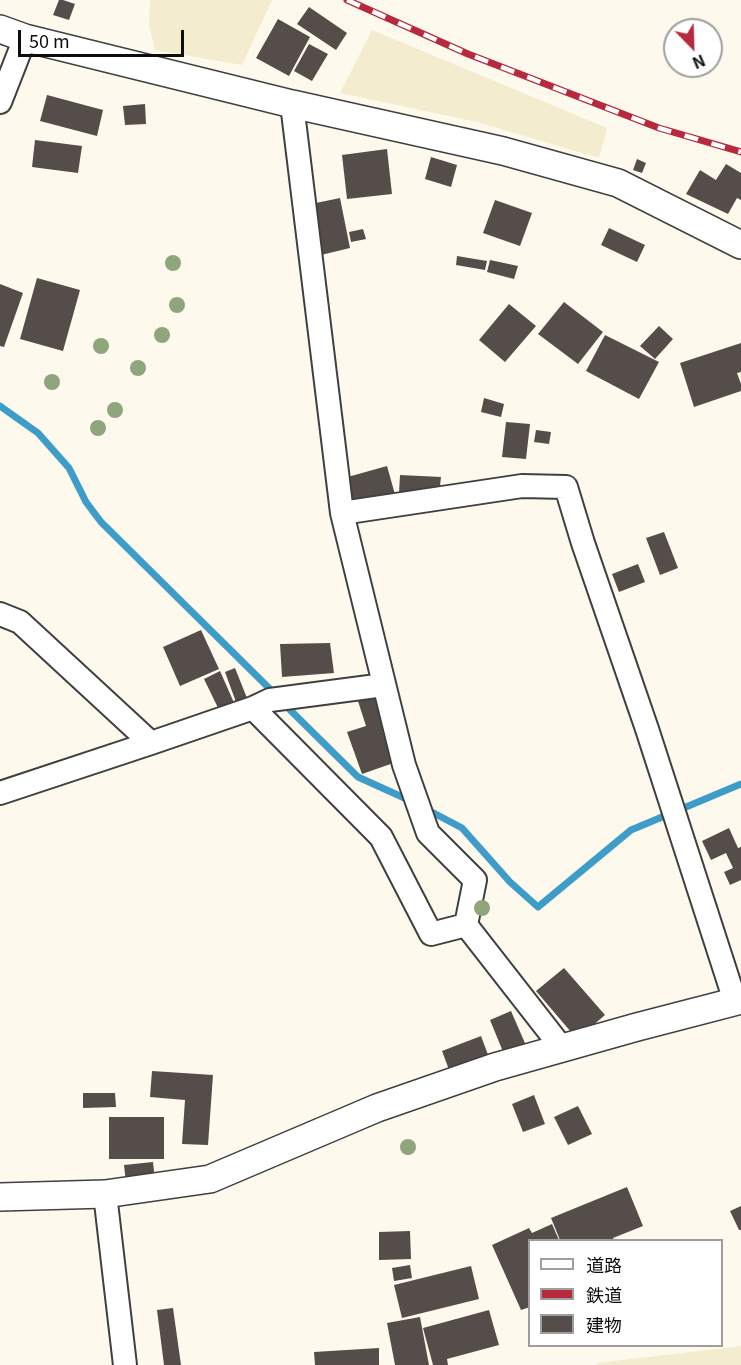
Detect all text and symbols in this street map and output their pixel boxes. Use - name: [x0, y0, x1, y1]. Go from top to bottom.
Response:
- scale bar: [21, 18, 188, 56]
- north arrow: [663, 18, 723, 78]
- text: 50 m: [29, 27, 70, 53]
- text: N: [689, 49, 709, 76]
- legend: [528, 1239, 723, 1347]
- text: 道路: [586, 1251, 622, 1277]
- text: 鉄道: [586, 1281, 622, 1307]
- text: 建物: [586, 1311, 622, 1337]

